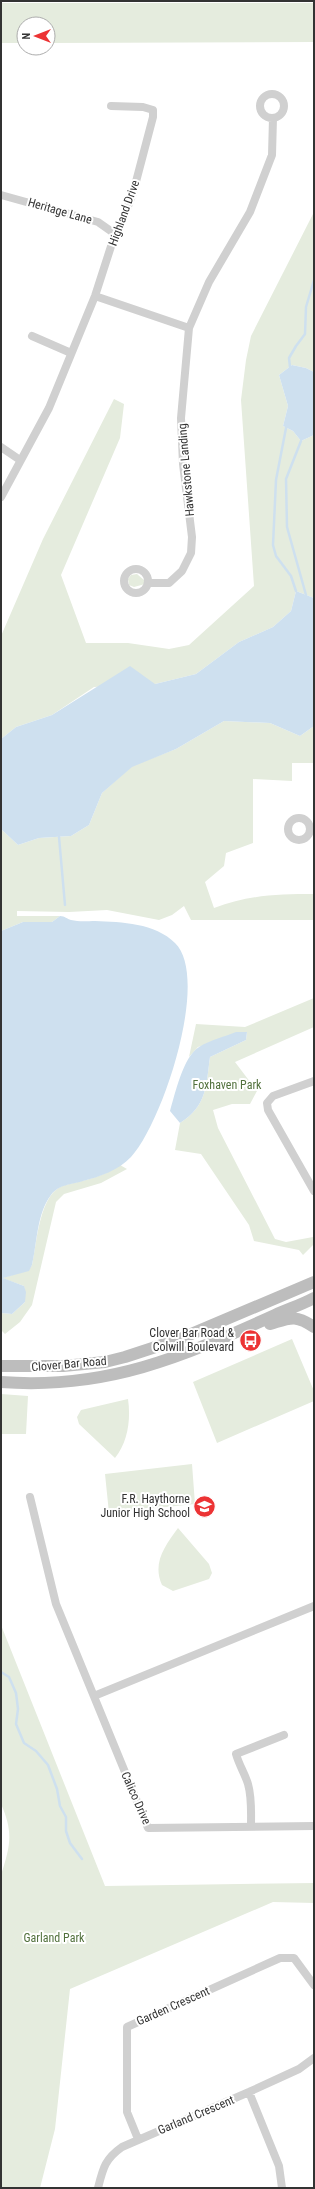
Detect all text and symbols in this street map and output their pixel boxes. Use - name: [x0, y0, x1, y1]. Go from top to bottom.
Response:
- north arrow: [16, 16, 56, 56]
- text: N: [20, 32, 33, 39]
- street label: Highland Drive: [106, 178, 142, 248]
- street label: Heritage Lane: [26, 195, 94, 227]
- street label: Hawkstone Landing: [175, 423, 197, 517]
- park label: Foxhaven Park: [193, 1078, 262, 1092]
- place label: Clover Bar Road & Colwill Boulevard: [149, 1326, 234, 1354]
- bus stop icon: Clover Bar Road & Colwill Boulevard: [237, 1327, 263, 1353]
- street label: Clover Bar Road: [31, 1354, 107, 1374]
- place label: F.R. Haythorne Junior High School: [100, 1492, 190, 1520]
- school or university icon: F.R. Haythorne Junior High School: [192, 1493, 218, 1519]
- street label: Calico Drive: [118, 1769, 154, 1827]
- park label: Garland Park: [24, 1931, 85, 1945]
- street label: Garden Crescent: [134, 1983, 212, 2028]
- street label: Garland Crescent: [156, 2092, 237, 2137]

